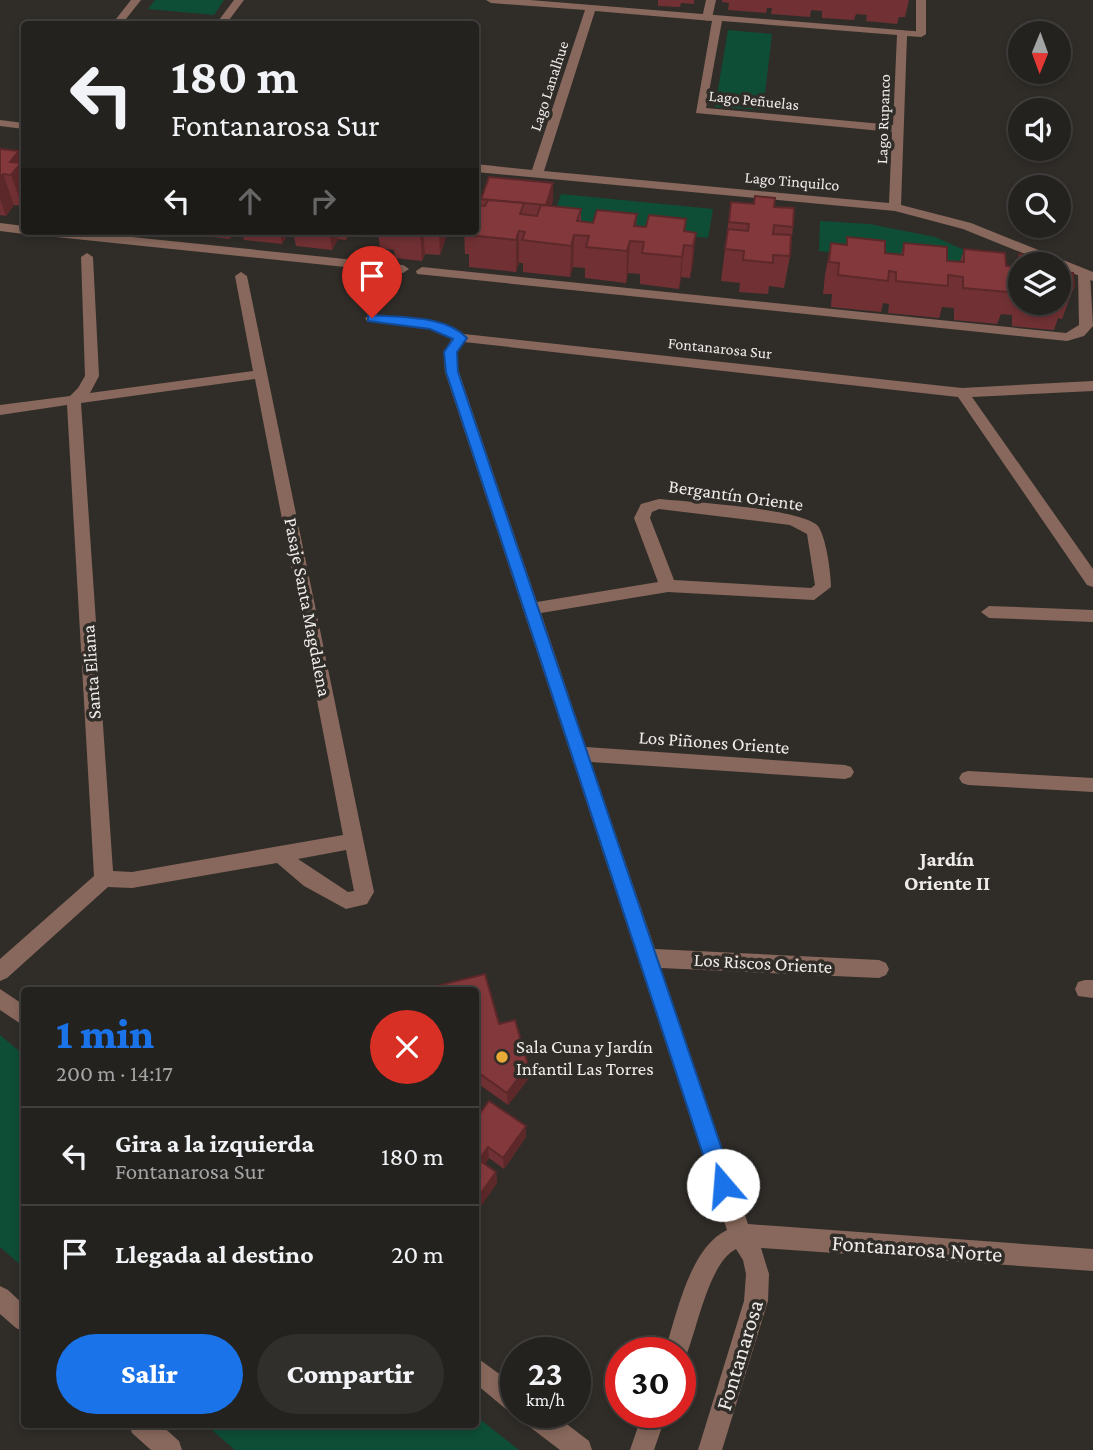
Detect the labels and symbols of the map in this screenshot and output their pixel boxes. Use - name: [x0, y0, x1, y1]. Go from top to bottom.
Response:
- north arrow: [1008, 21, 1071, 84]
- street label: Lago Lanalhue: [526, 39, 573, 133]
- street label: Lago Rupanco: [873, 74, 894, 164]
- street label: Lago Peñuelas: [708, 87, 800, 114]
- street label: Lago Tinquilco: [744, 168, 840, 195]
- pin: [342, 246, 402, 318]
- street label: Fontanarosa Sur: [667, 334, 773, 362]
- street label: Bergantín Oriente: [667, 475, 805, 515]
- street label: Pasaje Santa Magdalena: [279, 516, 336, 699]
- street label: Santa Eliana: [77, 624, 105, 720]
- street label: Los Piñones Oriente: [638, 726, 790, 758]
- district label: Jardín Oriente II: [904, 847, 990, 895]
- street label: Los Riscos Oriente: [693, 949, 833, 977]
- place label: Sala Cuna y Jardín Infantil Las Torres: [516, 1036, 654, 1079]
- marker: Sala Cuna y Jardín Infantil Las Torres: [494, 1049, 510, 1065]
- position arrow: [686, 1148, 760, 1222]
- street label: Fontanarosa Norte: [831, 1229, 1003, 1267]
- street label: Fontanarosa: [710, 1296, 768, 1414]
- speed limit sign: 30: [605, 1337, 696, 1428]

